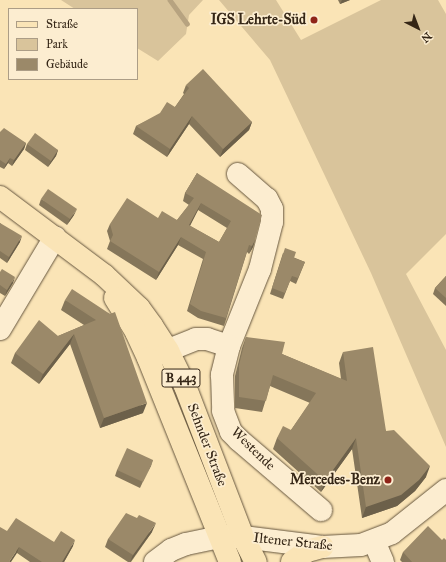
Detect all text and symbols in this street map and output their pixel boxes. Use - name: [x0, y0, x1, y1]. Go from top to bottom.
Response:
- legend: [8, 8, 138, 80]
- north arrow: [398, 8, 438, 48]
- place label: IGS Lehrte-Süd: [211, 12, 306, 28]
- marker: IGS Lehrte-Süd: [309, 15, 319, 25]
- text: Straße: [46, 17, 78, 31]
- text: N: [419, 29, 434, 45]
- text: Park: [46, 37, 68, 51]
- text: Gebäude: [46, 57, 88, 71]
- road number: B 443: [161, 367, 201, 389]
- street label: Sehnder Straße: [183, 401, 231, 489]
- street label: Westende: [227, 424, 279, 474]
- place label: Mercedes-Benz: [290, 472, 380, 488]
- marker: Mercedes-Benz: [383, 475, 393, 485]
- street label: Iltener Straße: [253, 529, 333, 555]

